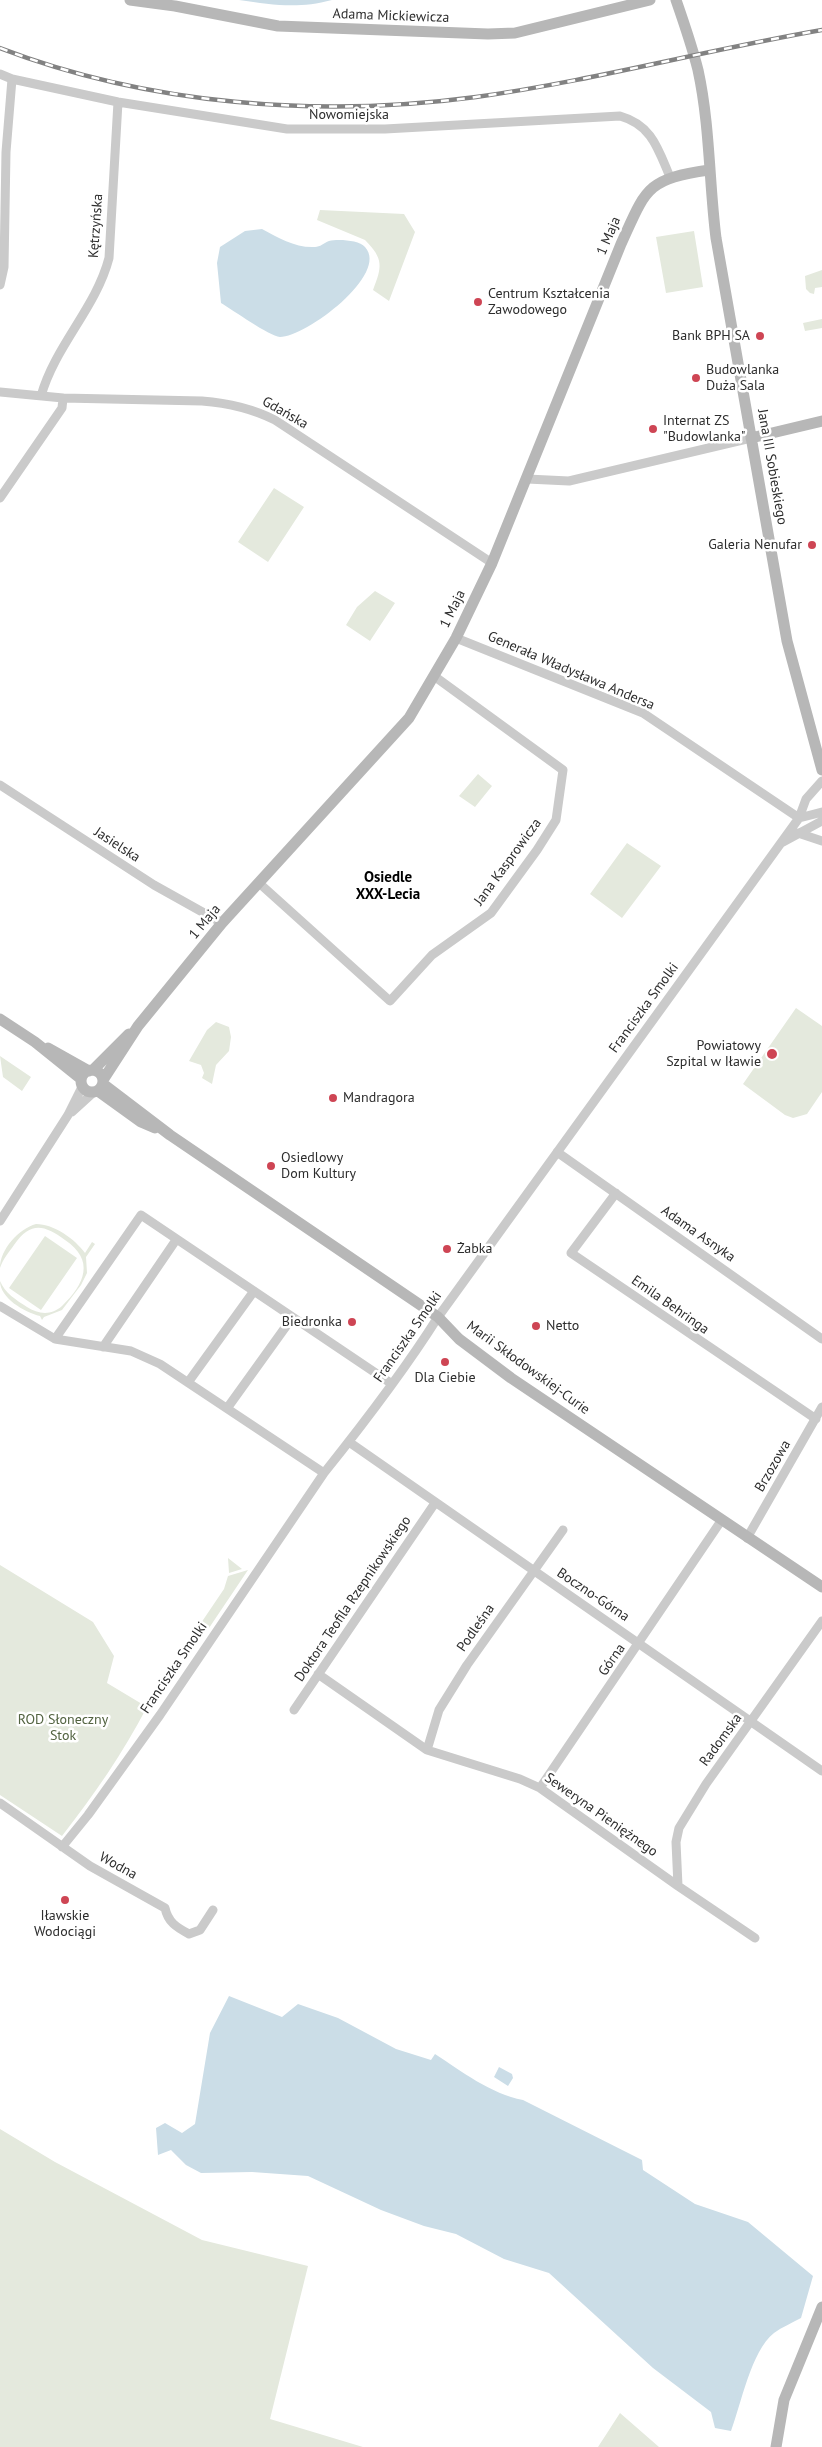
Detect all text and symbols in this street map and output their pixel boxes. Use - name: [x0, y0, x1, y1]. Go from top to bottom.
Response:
- street label: Adama Mickiewicza: [332, 6, 450, 26]
- street label: Nowomiejska: [309, 107, 389, 123]
- street label: Kętrzyńska: [85, 193, 107, 259]
- street label: 1 Maja: [593, 214, 625, 258]
- place label: Centrum Kształcenia Zawodowego: [488, 286, 610, 318]
- marker: Centrum Kształcenia Zawodowego: [472, 296, 484, 308]
- place label: Bank BPH SA: [672, 328, 750, 344]
- marker: Bank BPH SA: [754, 330, 766, 342]
- place label: Budowlanka Duża Sala: [706, 362, 779, 394]
- marker: Budowlanka Duża Sala: [690, 372, 702, 384]
- street label: Gdańska: [259, 393, 311, 433]
- street label: Jana III Sobieskiego: [754, 408, 790, 526]
- place label: Internat ZS "Budowlanka": [663, 413, 746, 446]
- marker: Internat ZS "Budowlanka": [647, 423, 659, 435]
- place label: Galeria Nenufar: [708, 537, 802, 553]
- marker: Galeria Nenufar: [806, 539, 818, 551]
- street label: 1 Maja: [437, 587, 469, 631]
- street label: Generała Władysława Andersa: [485, 628, 657, 714]
- street label: Jana Kasprowicza: [471, 815, 545, 909]
- street label: Jasielska: [91, 824, 143, 866]
- district label: Osiedle XXX-Lecia: [356, 869, 420, 904]
- street label: 1 Maja: [186, 901, 224, 943]
- street label: Franciszka Smolki: [606, 960, 682, 1056]
- place label: Powiatowy Szpital w Iławie: [666, 1038, 761, 1070]
- marker: Powiatowy Szpital w Iławie: [765, 1047, 779, 1061]
- place label: Mandragora: [343, 1090, 415, 1106]
- marker: Mandragora: [327, 1092, 339, 1104]
- place label: Osiedlowy Dom Kultury: [281, 1150, 356, 1182]
- marker: Osiedlowy Dom Kultury: [265, 1160, 277, 1172]
- street label: Adama Asnyka: [658, 1202, 738, 1266]
- place label: Żabka: [457, 1241, 492, 1257]
- marker: Żabka: [441, 1243, 453, 1255]
- street label: Emila Behringa: [628, 1272, 712, 1338]
- street label: Franciszka Smolki: [370, 1288, 446, 1386]
- place label: Biedronka: [282, 1314, 342, 1330]
- marker: Biedronka: [346, 1316, 358, 1328]
- street label: Marii Skłodowskiej-Curie: [463, 1318, 593, 1418]
- place label: Netto: [546, 1318, 579, 1334]
- marker: Netto: [530, 1320, 542, 1332]
- marker: Dla Ciebie: [439, 1356, 451, 1368]
- place label: Dla Ciebie: [414, 1370, 476, 1386]
- street label: Brzozowa: [752, 1437, 794, 1495]
- street label: Doktora Teofila Rzepnikowskiego: [291, 1513, 415, 1685]
- street label: Boczno-Górna: [554, 1565, 632, 1625]
- street label: Podleśna: [454, 1601, 498, 1655]
- street label: Franciszka Smolki: [137, 1619, 211, 1717]
- street label: Górna: [595, 1641, 629, 1679]
- street label: Radomska: [696, 1710, 746, 1770]
- park label: ROD Słoneczny Stok: [18, 1712, 108, 1744]
- street label: Seweryna Pieniężnego: [541, 1770, 661, 1860]
- street label: Wodna: [96, 1849, 140, 1883]
- marker: Iławskie Wodociągi: [59, 1894, 71, 1906]
- place label: Iławskie Wodociągi: [34, 1908, 96, 1940]

